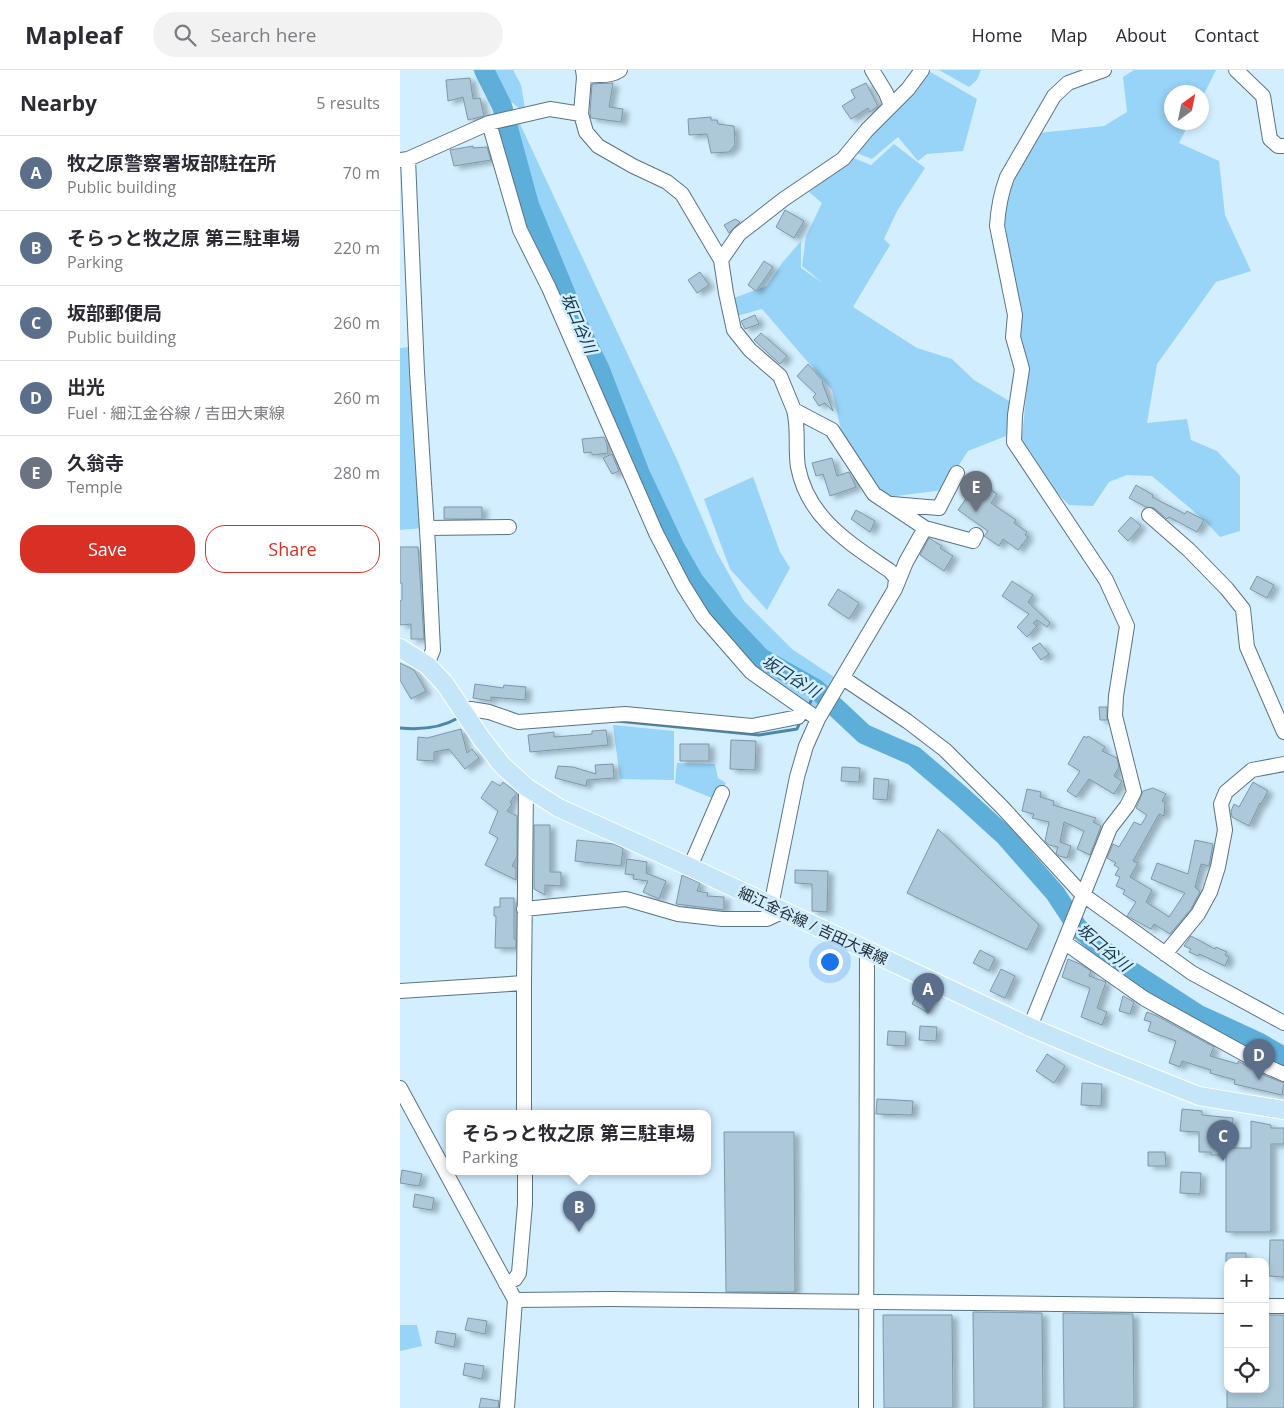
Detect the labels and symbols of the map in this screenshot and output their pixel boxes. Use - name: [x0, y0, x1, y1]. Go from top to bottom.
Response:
- north arrow: [1164, 85, 1209, 130]
- water label: 坂口谷川: [556, 289, 603, 359]
- pin: E: [960, 471, 992, 512]
- water label: 坂口谷川: [758, 650, 826, 703]
- street label: 細江金谷線 / 吉田大東線: [735, 882, 892, 969]
- water label: 坂口谷川: [1072, 918, 1137, 977]
- your location: [817, 949, 843, 975]
- pin: A: [912, 973, 944, 1014]
- pin: D: [1243, 1039, 1275, 1080]
- pin: C: [1207, 1120, 1239, 1161]
- pin: B: [563, 1191, 595, 1232]

